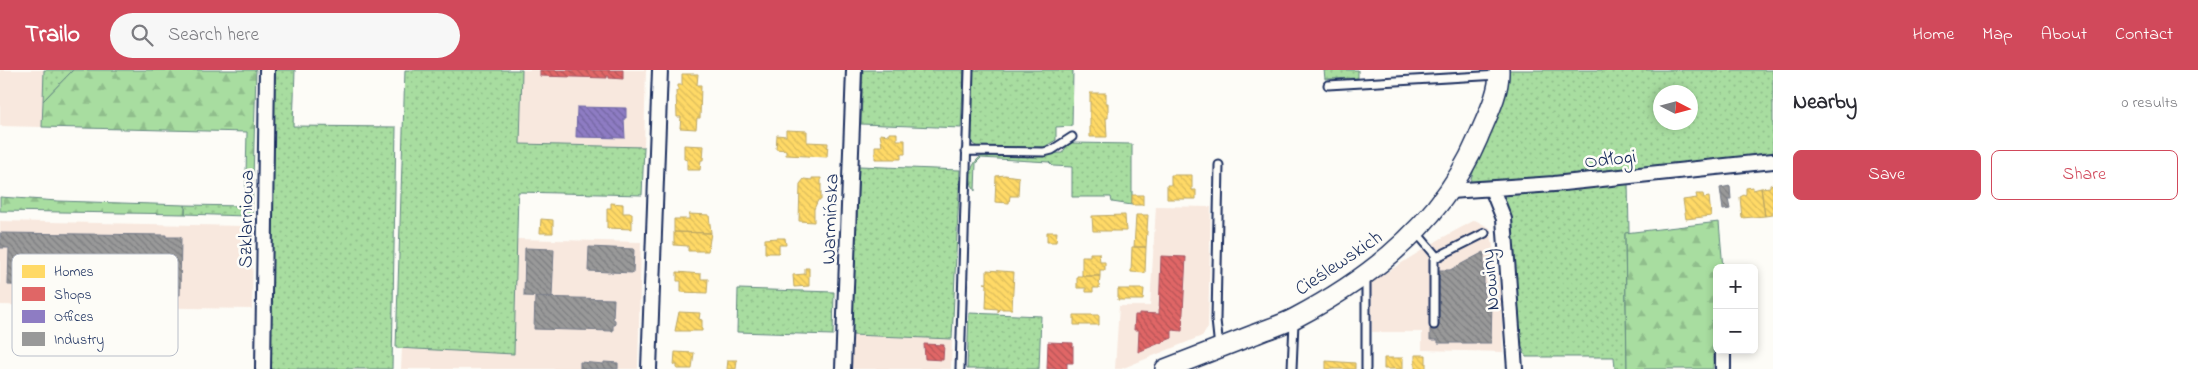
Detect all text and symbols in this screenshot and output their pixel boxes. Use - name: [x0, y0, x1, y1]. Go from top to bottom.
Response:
- search box: [110, 13, 460, 58]
- text: Trailo: [25, 18, 80, 53]
- icon: search: [128, 21, 156, 49]
- text: Search here: [168, 22, 259, 49]
- text: Home: [1913, 22, 1954, 48]
- text: Map: [1982, 22, 2013, 48]
- text: About: [2041, 22, 2087, 48]
- text: Contact: [2115, 22, 2173, 48]
- north arrow: [1653, 85, 1698, 130]
- text: Nearby: [1793, 88, 1857, 118]
- text: 0 results: [2122, 91, 2178, 115]
- street label: Odłogi: [1583, 143, 1638, 179]
- button: Save: [1793, 150, 1981, 200]
- button: Share: [1991, 150, 2178, 200]
- street label: Szklarniowa: [232, 170, 263, 268]
- street label: Warmińska: [815, 173, 848, 265]
- street label: Cieślewskich: [1290, 224, 1389, 304]
- street label: Nowiny: [1474, 248, 1509, 312]
- legend: [12, 254, 178, 356]
- text: Homes: [54, 262, 94, 283]
- map controls: [1713, 264, 1758, 354]
- button: +: [1713, 264, 1758, 309]
- text: Shops: [54, 285, 92, 306]
- text: Offices: [54, 307, 94, 328]
- button: −: [1713, 309, 1758, 354]
- text: Industry: [54, 330, 104, 352]

